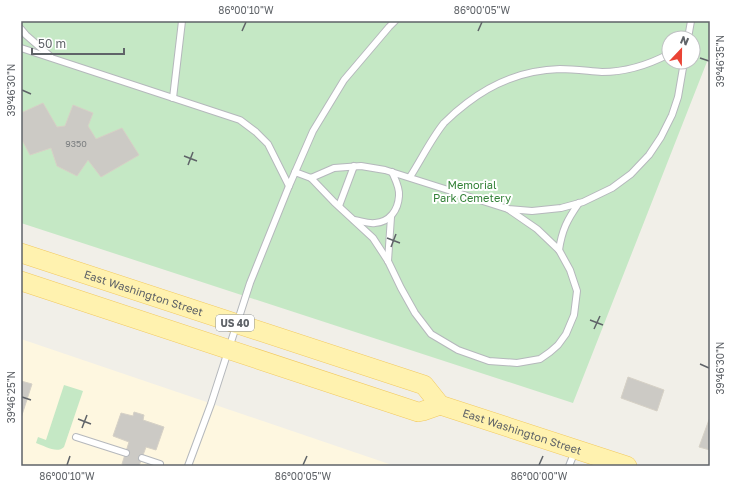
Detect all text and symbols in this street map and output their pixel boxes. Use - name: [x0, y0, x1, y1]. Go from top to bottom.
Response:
- text: 86°00'10"W: [218, 4, 274, 16]
- text: 86°00'05"W: [454, 4, 511, 16]
- scale bar: [32, 30, 124, 56]
- north arrow: [661, 30, 701, 70]
- text: N: [679, 33, 691, 48]
- text: 39°46'35"N: [714, 35, 726, 87]
- text: 50 m: [38, 36, 66, 51]
- text: 39°46'30"N: [5, 64, 17, 116]
- house number: 9350: [65, 138, 87, 149]
- park label: Memorial Park Cemetery: [433, 178, 511, 204]
- street label: East Washington Street: [83, 267, 205, 318]
- road number: US 40: [216, 315, 254, 331]
- text: 39°46'30"N: [714, 342, 726, 394]
- text: 39°46'25"N: [5, 371, 17, 423]
- street label: East Washington Street: [461, 406, 583, 457]
- text: 86°00'10"W: [39, 470, 95, 482]
- text: 86°00'05"W: [275, 470, 332, 482]
- text: 86°00'00"W: [511, 470, 568, 482]

